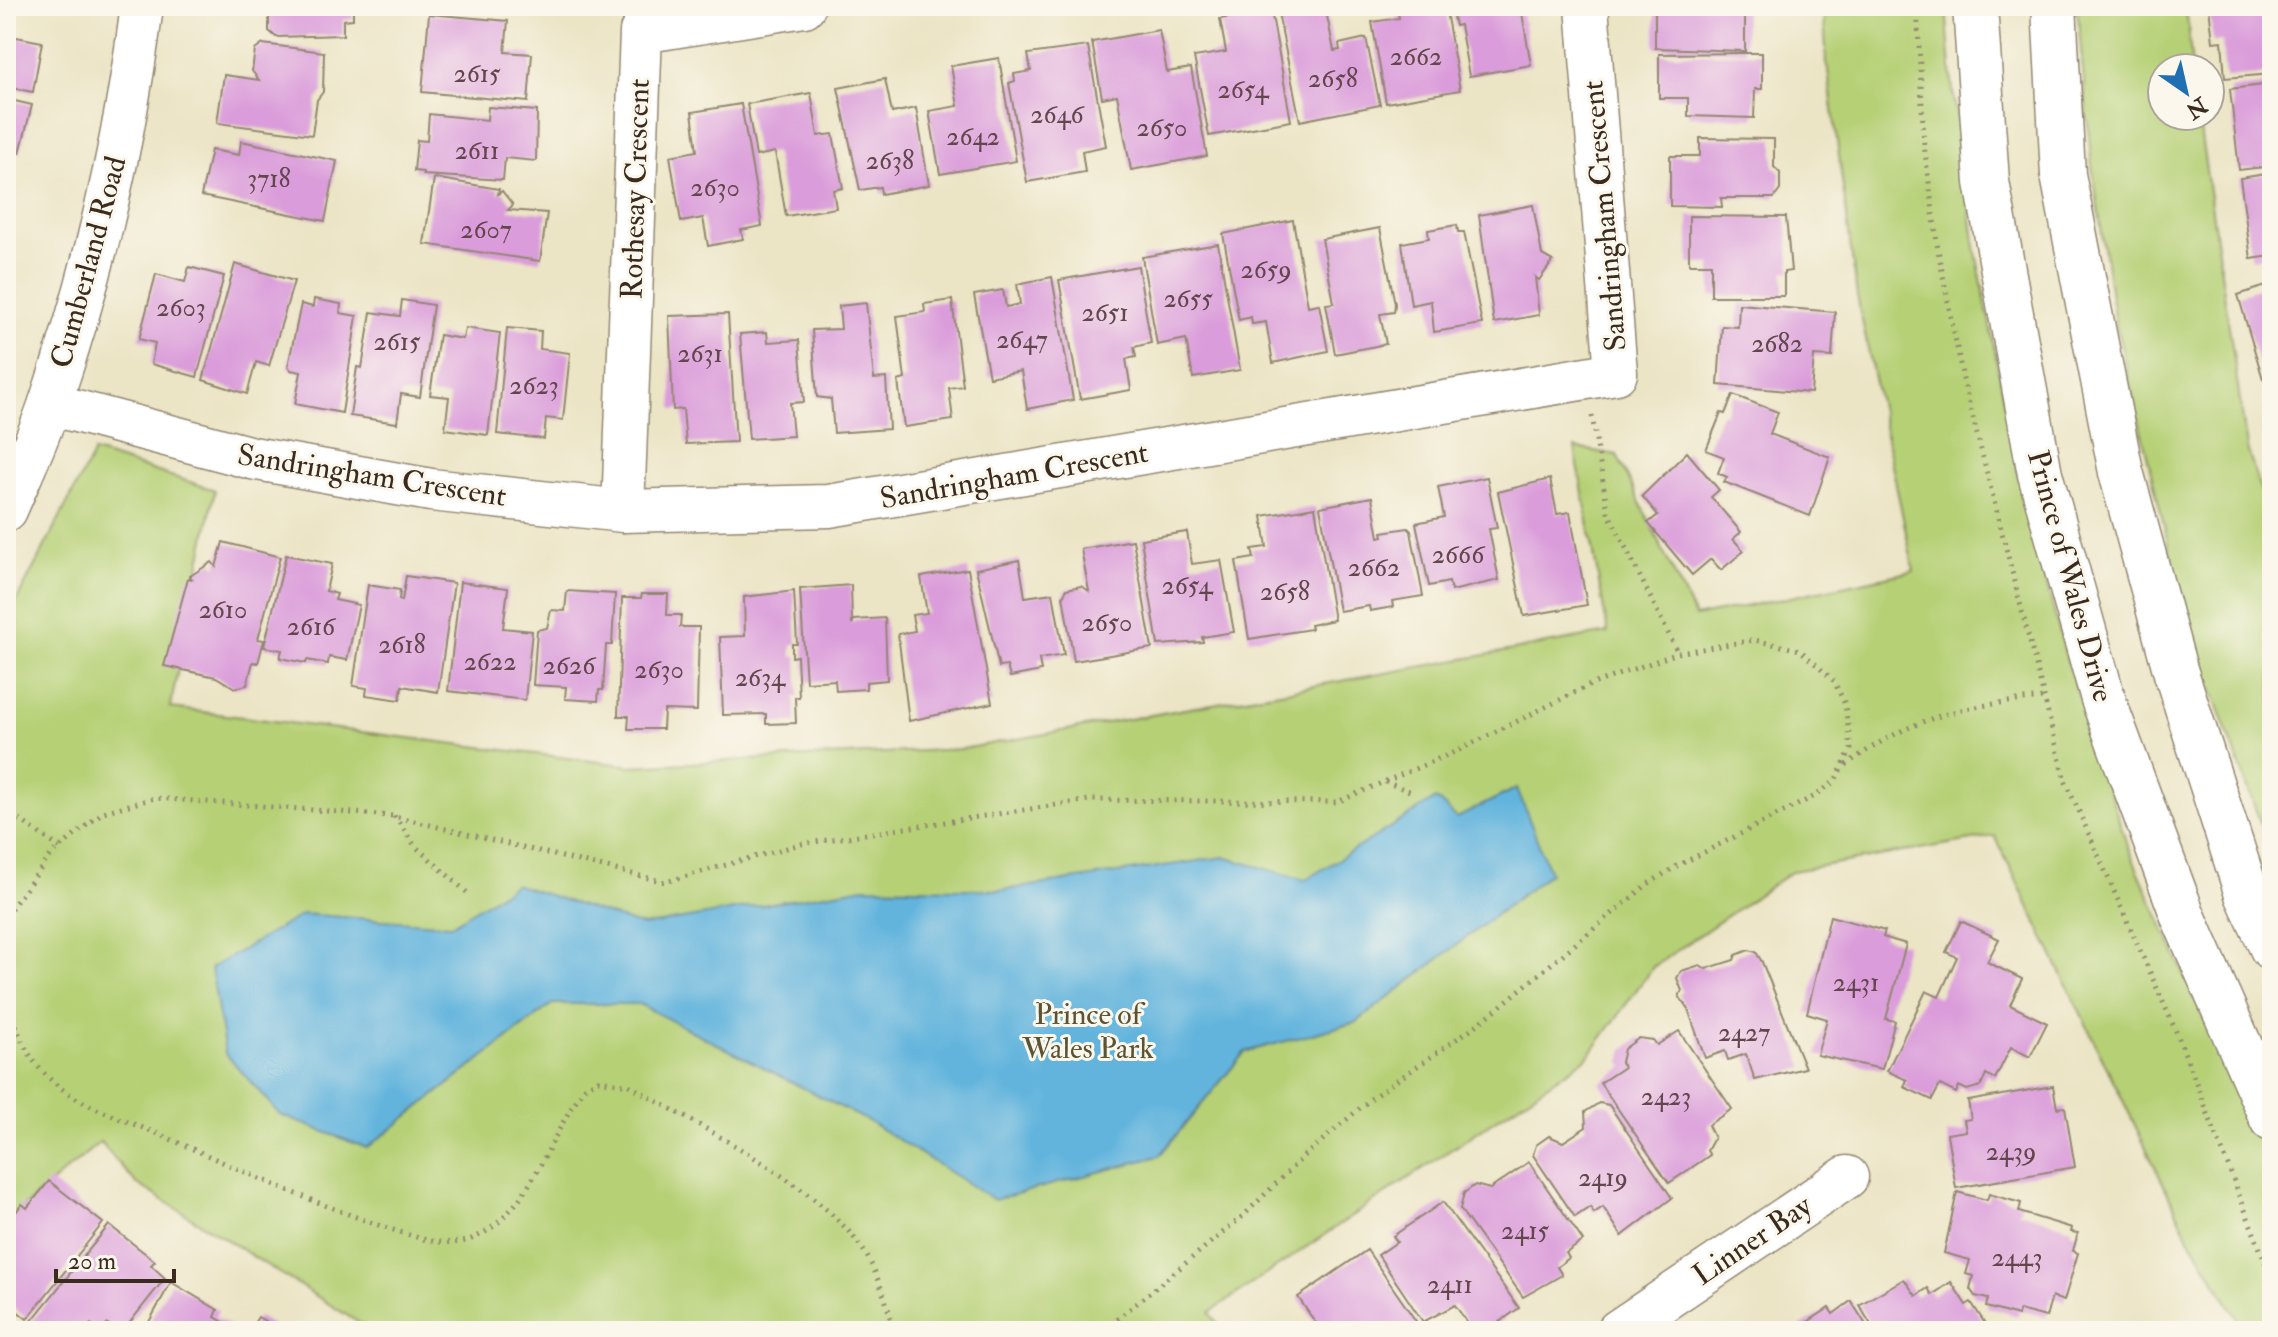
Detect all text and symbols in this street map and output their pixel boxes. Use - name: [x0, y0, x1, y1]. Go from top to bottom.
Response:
- house number: 2662: [1390, 41, 1442, 73]
- north arrow: [2146, 52, 2226, 132]
- house number: 2615: [454, 58, 501, 90]
- house number: 2658: [1308, 63, 1358, 95]
- house number: 2654: [1217, 74, 1270, 106]
- street label: Rothesay Crescent: [613, 78, 658, 300]
- street label: Sandringham Crescent: [1574, 79, 1635, 353]
- text: N: [2180, 90, 2213, 125]
- house number: 2646: [1030, 99, 1086, 131]
- house number: 2650: [1137, 112, 1187, 144]
- house number: 2642: [946, 121, 1000, 153]
- house number: 2611: [455, 135, 499, 167]
- house number: 2638: [866, 145, 914, 177]
- street label: Cumberland Road: [42, 152, 135, 372]
- house number: 3718: [247, 163, 291, 195]
- house number: 2630: [690, 172, 740, 204]
- house number: 2607: [460, 214, 512, 246]
- house number: 2659: [1240, 254, 1292, 286]
- house number: 2655: [1163, 283, 1213, 315]
- house number: 2603: [156, 292, 206, 324]
- house number: 2651: [1082, 297, 1129, 329]
- house number: 2647: [996, 324, 1048, 356]
- house number: 2615: [374, 326, 421, 358]
- house number: 2682: [1751, 328, 1803, 360]
- house number: 2631: [677, 338, 723, 370]
- house number: 2623: [509, 370, 559, 402]
- street label: Sandringham Crescent: [877, 434, 1151, 517]
- street label: Sandringham Crescent: [235, 436, 509, 515]
- street label: Prince of Wales Drive: [2019, 446, 2122, 706]
- house number: 2666: [1432, 539, 1486, 571]
- house number: 2662: [1348, 552, 1400, 584]
- house number: 2654: [1161, 570, 1214, 602]
- house number: 2658: [1260, 576, 1310, 608]
- house number: 2610: [199, 594, 247, 626]
- house number: 2650: [1082, 607, 1132, 639]
- house number: 2616: [287, 611, 337, 643]
- house number: 2618: [378, 629, 426, 661]
- house number: 2622: [464, 646, 516, 678]
- house number: 2626: [543, 650, 597, 682]
- house number: 2630: [634, 654, 684, 686]
- house number: 2634: [735, 662, 786, 694]
- house number: 2431: [1833, 967, 1879, 999]
- park label: Prince of Wales Park: [1021, 996, 1154, 1067]
- house number: 2427: [1718, 1017, 1770, 1049]
- house number: 2423: [1641, 1081, 1691, 1113]
- house number: 2439: [1986, 1136, 2036, 1168]
- house number: 2419: [1578, 1162, 1628, 1194]
- street label: Linner Bay: [1686, 1187, 1819, 1294]
- house number: 2415: [1501, 1215, 1549, 1247]
- scale bar: [56, 1233, 174, 1283]
- house number: 2443: [1991, 1242, 2043, 1274]
- text: 20 m: [68, 1246, 117, 1277]
- house number: 2411: [1427, 1269, 1473, 1301]

